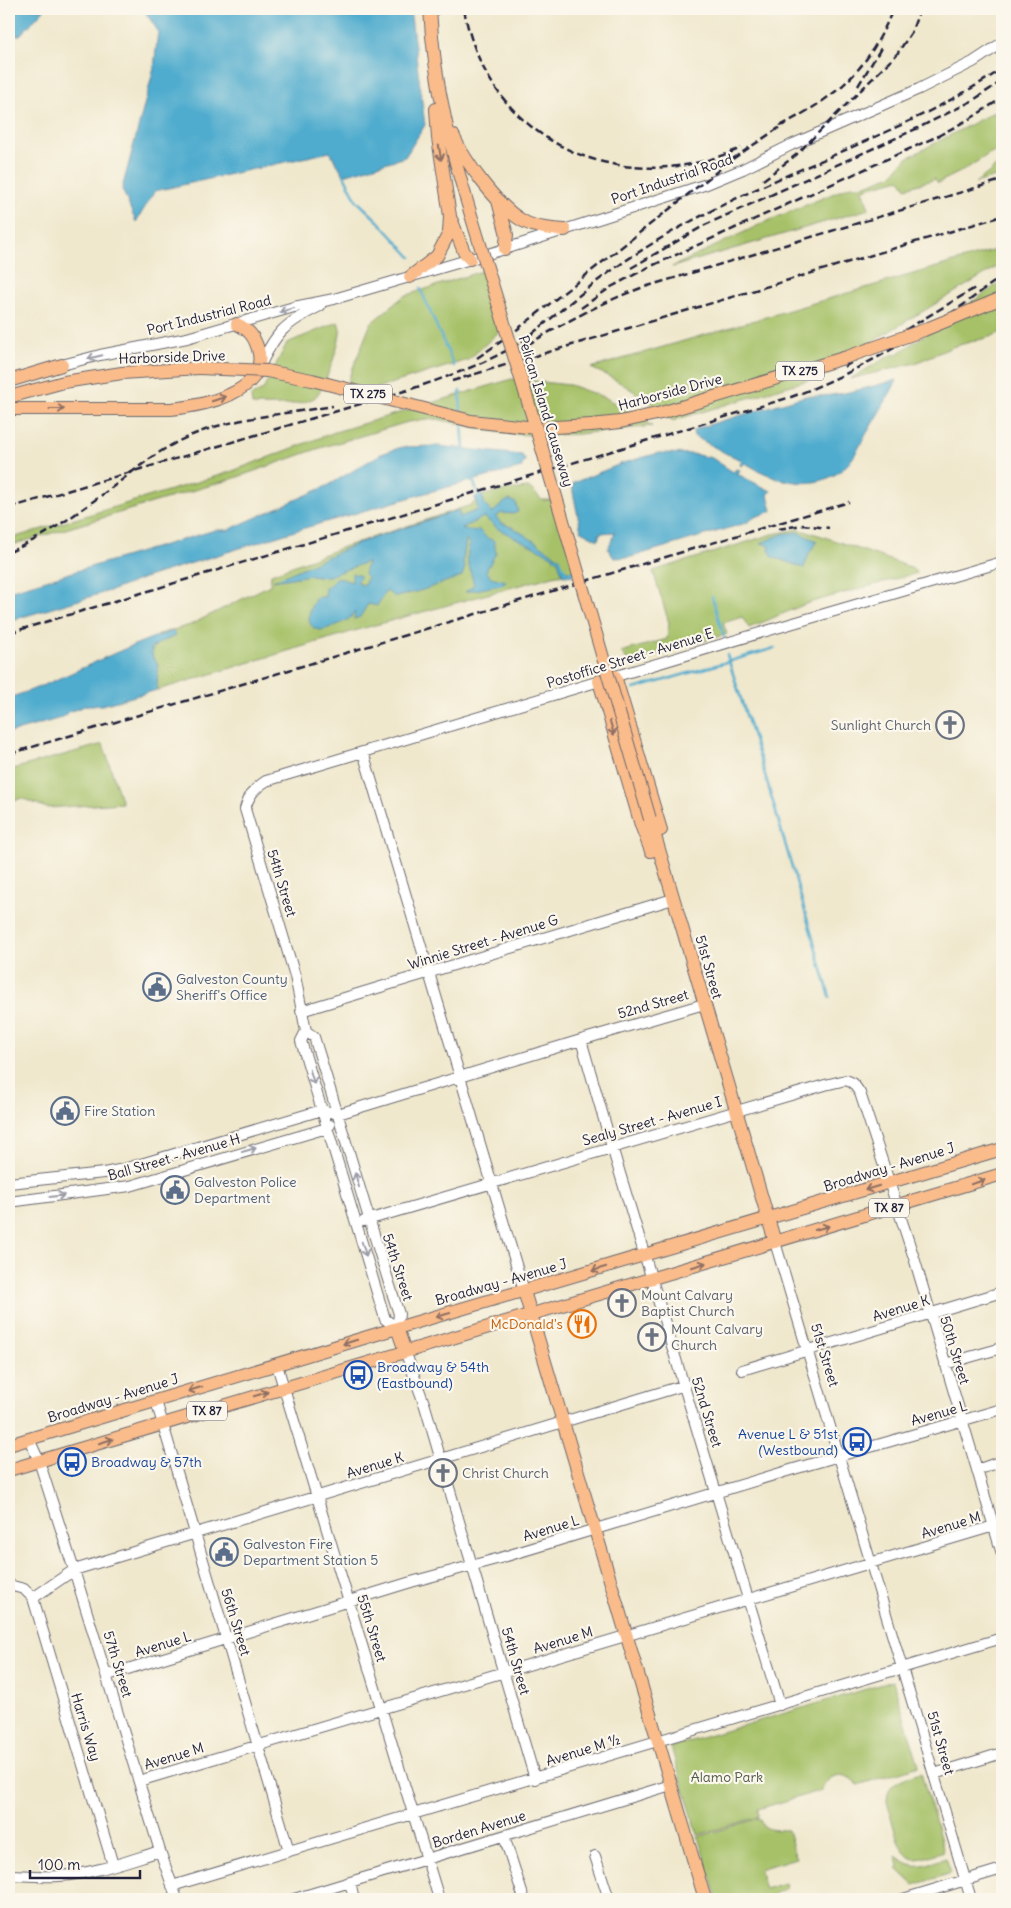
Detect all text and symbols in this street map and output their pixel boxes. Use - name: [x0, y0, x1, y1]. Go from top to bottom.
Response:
- one-way arrow: [435, 144, 445, 160]
- street label: Port Industrial Road: [609, 150, 735, 208]
- street label: Port Industrial Road: [145, 291, 273, 339]
- one-way arrow: [279, 305, 295, 315]
- street label: Pelican Island Causeway: [514, 333, 578, 489]
- street label: Harborside Drive: [118, 346, 226, 368]
- one-way arrow: [87, 353, 103, 362]
- road number: TX 275: [776, 362, 824, 381]
- street label: Harborside Drive: [616, 369, 724, 415]
- road number: TX 275: [344, 384, 392, 404]
- one-way arrow: [210, 393, 226, 403]
- one-way arrow: [49, 404, 65, 414]
- street label: Postoffice Street - Avenue E: [544, 624, 716, 692]
- church icon: Sunlight Church: [935, 710, 965, 740]
- place label: Sunlight Church: [831, 716, 931, 734]
- one-way arrow: [608, 720, 618, 736]
- street label: 54th Street: [263, 847, 301, 919]
- street label: Winnie Street - Avenue G: [406, 911, 560, 973]
- street label: 51st Street: [691, 933, 727, 1001]
- place label: Galveston County Sheriff's Office: [176, 970, 288, 1004]
- public building icon: Galveston County Sheriff's Office: [142, 972, 172, 1002]
- street label: 52nd Street: [616, 985, 691, 1023]
- one-way arrow: [307, 1069, 317, 1085]
- street label: Sealy Street - Avenue I: [580, 1092, 724, 1150]
- public building icon: Fire Station: [50, 1096, 80, 1126]
- place label: Fire Station: [84, 1102, 155, 1120]
- street label: Ball Street - Avenue H: [106, 1129, 242, 1185]
- street label: Broadway - Avenue J: [821, 1139, 957, 1195]
- one-way arrow: [240, 1145, 256, 1155]
- place label: Galveston Police Department: [194, 1173, 297, 1207]
- one-way arrow: [352, 1173, 362, 1189]
- public building icon: Galveston Police Department: [160, 1175, 190, 1205]
- one-way arrow: [969, 1176, 985, 1186]
- one-way arrow: [864, 1183, 880, 1193]
- one-way arrow: [49, 1191, 65, 1201]
- road number: TX 87: [869, 1198, 909, 1218]
- one-way arrow: [813, 1222, 829, 1232]
- street label: 54th Street: [379, 1231, 417, 1303]
- one-way arrow: [359, 1241, 369, 1257]
- street label: Broadway - Avenue J: [433, 1255, 569, 1309]
- one-way arrow: [691, 1259, 707, 1269]
- one-way arrow: [591, 1264, 607, 1274]
- place label: Mount Calvary Baptist Church: [641, 1286, 735, 1320]
- church icon: Mount Calvary Baptist Church: [607, 1288, 637, 1318]
- street label: Avenue K: [870, 1291, 932, 1325]
- restaurant icon: McDonald's: [567, 1309, 597, 1339]
- one-way arrow: [435, 1310, 451, 1320]
- street label: 50th Street: [936, 1314, 974, 1387]
- place label: McDonald's: [490, 1315, 563, 1333]
- place label: Mount Calvary Church: [671, 1320, 763, 1354]
- street label: 51st Street: [807, 1321, 843, 1389]
- church icon: Mount Calvary Church: [637, 1322, 667, 1352]
- one-way arrow: [343, 1338, 359, 1348]
- place label: Broadway & 54th (Eastbound): [377, 1358, 489, 1392]
- bus stop icon: Broadway & 54th (Eastbound): [343, 1360, 373, 1390]
- street label: Broadway - Avenue J: [45, 1370, 181, 1426]
- street label: 52nd Street: [688, 1375, 726, 1450]
- one-way arrow: [187, 1385, 203, 1395]
- one-way arrow: [253, 1389, 269, 1399]
- street label: Avenue L: [909, 1396, 970, 1430]
- road number: TX 87: [187, 1402, 227, 1420]
- place label: Avenue L & 51st (Westbound): [738, 1425, 838, 1459]
- bus stop icon: Avenue L & 51st (Westbound): [842, 1427, 872, 1457]
- one-way arrow: [97, 1436, 113, 1446]
- bus stop icon: Broadway & 57th: [57, 1447, 87, 1477]
- street label: Avenue K: [344, 1448, 406, 1482]
- place label: Broadway & 57th: [91, 1453, 202, 1471]
- church icon: Christ Church: [428, 1458, 458, 1488]
- place label: Christ Church: [462, 1464, 549, 1482]
- street label: Avenue M: [919, 1507, 983, 1543]
- street label: Avenue L: [521, 1511, 582, 1545]
- place label: Galveston Fire Department Station 5: [243, 1535, 378, 1569]
- public building icon: Galveston Fire Department Station 5: [209, 1537, 239, 1567]
- street label: 56th Street: [217, 1586, 255, 1658]
- street label: 55th Street: [353, 1592, 391, 1664]
- street label: Avenue M: [531, 1622, 595, 1658]
- street label: 54th Street: [498, 1625, 534, 1697]
- street label: Avenue L: [133, 1627, 194, 1661]
- street label: 57th Street: [99, 1629, 137, 1700]
- street label: Harris Way: [67, 1691, 105, 1763]
- street label: 51st Street: [923, 1709, 959, 1777]
- street label: Avenue M ½: [544, 1730, 622, 1770]
- street label: Avenue M: [142, 1738, 206, 1774]
- park label: Alamo Park: [691, 1768, 763, 1786]
- street label: Borden Avenue: [430, 1806, 528, 1852]
- scale bar: [30, 1848, 140, 1880]
- text: 100 m: [38, 1855, 80, 1874]

